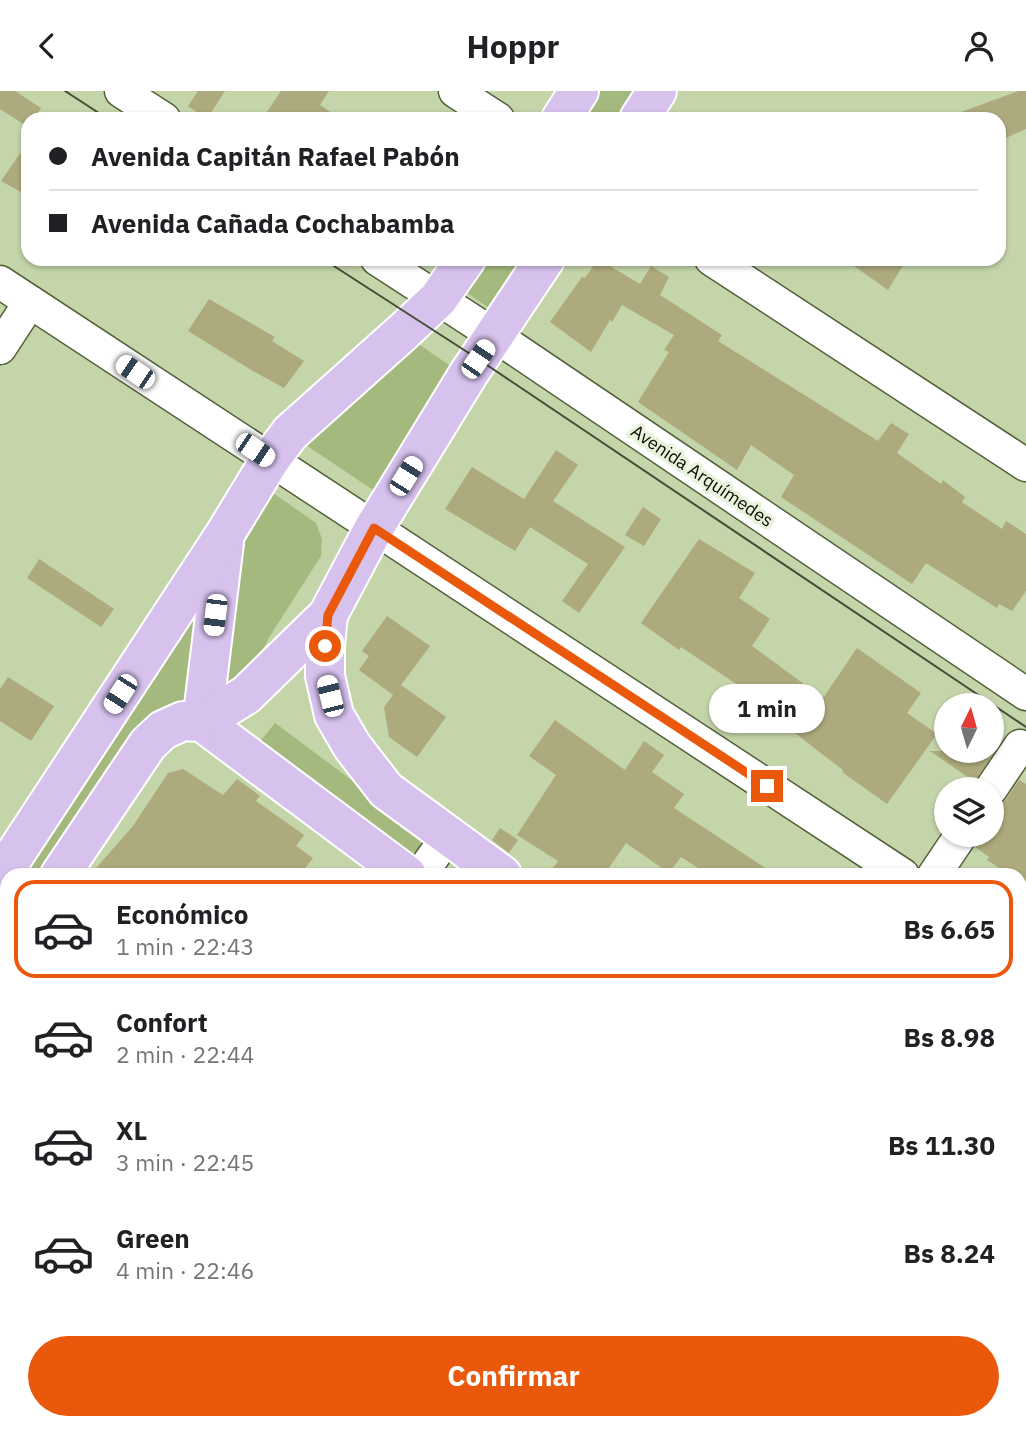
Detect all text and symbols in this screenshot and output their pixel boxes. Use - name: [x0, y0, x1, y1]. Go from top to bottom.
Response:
- text: Hoppr: [466, 25, 560, 67]
- icon: back: [28, 27, 66, 65]
- icon: person: [960, 27, 998, 65]
- text: Avenida Capitán Rafael Pabón: [91, 139, 460, 173]
- text: Avenida Cañada Cochabamba: [91, 206, 455, 240]
- car: [458, 336, 499, 382]
- car: [112, 352, 159, 392]
- street label: Avenida Arquímedes: [627, 419, 778, 532]
- car: [232, 430, 279, 470]
- car: [386, 453, 427, 499]
- car: [203, 593, 228, 637]
- route start: [309, 630, 341, 662]
- car: [100, 671, 141, 717]
- car: [315, 673, 346, 719]
- callout: 1 min: [709, 685, 825, 733]
- text: 1 min: [737, 693, 797, 723]
- north arrow: [934, 693, 1004, 763]
- map controls: [934, 693, 1004, 847]
- route end: [751, 770, 783, 802]
- button: layers: [934, 777, 1004, 847]
- text: Económico: [116, 897, 248, 931]
- icon: car: [32, 898, 95, 961]
- text: Bs 6.65: [904, 912, 995, 946]
- text: 1 min · 22:43: [116, 931, 254, 961]
- text: Confort: [116, 1005, 208, 1039]
- icon: car: [32, 1006, 95, 1069]
- text: Bs 8.98: [904, 1020, 995, 1054]
- text: 2 min · 22:44: [116, 1039, 254, 1069]
- text: XL: [116, 1113, 147, 1147]
- icon: car: [32, 1114, 95, 1177]
- text: Bs 11.30: [888, 1128, 995, 1162]
- text: 3 min · 22:45: [116, 1147, 254, 1177]
- text: Green: [116, 1221, 190, 1255]
- icon: car: [32, 1222, 95, 1285]
- text: Bs 8.24: [904, 1236, 995, 1270]
- text: 4 min · 22:46: [116, 1255, 254, 1285]
- button: Confirmar: [28, 1336, 999, 1416]

